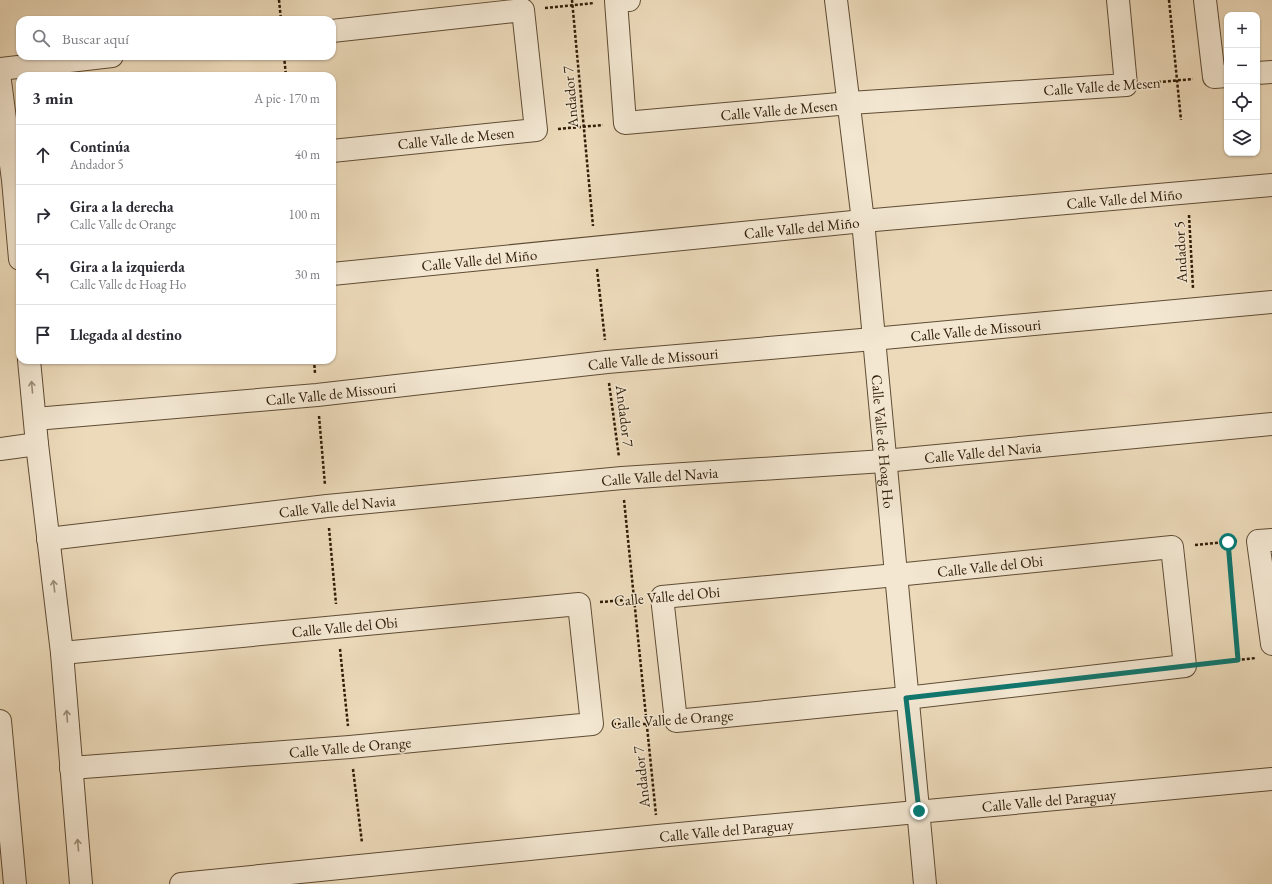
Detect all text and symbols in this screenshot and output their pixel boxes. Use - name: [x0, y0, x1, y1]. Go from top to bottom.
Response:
- map controls: [1224, 12, 1260, 156]
- button: +: [1224, 12, 1260, 48]
- search box: [16, 16, 336, 60]
- icon: search: [30, 27, 52, 49]
- text: Buscar aquí: [62, 29, 129, 48]
- button: −: [1224, 48, 1260, 84]
- street label: Andador 7: [558, 64, 582, 130]
- street label: Calle Valle de Mesen: [1043, 72, 1161, 100]
- button: locate: [1224, 84, 1260, 120]
- text: 3 min: [32, 87, 73, 109]
- text: A pie · 170 m: [254, 90, 320, 107]
- street label: Calle Valle de Mesen: [720, 95, 839, 124]
- button: layers: [1224, 120, 1260, 156]
- street label: Calle Valle de Mesen: [397, 122, 515, 154]
- text: Continúa: [70, 137, 130, 156]
- icon: ahead: [32, 144, 54, 166]
- text: 40 m: [295, 146, 320, 163]
- text: Andador 5: [70, 156, 124, 173]
- street label: Calle Valle del Miño: [1066, 183, 1183, 213]
- text: Gira a la derecha: [70, 197, 174, 216]
- icon: right: [32, 204, 54, 226]
- text: 100 m: [289, 206, 320, 223]
- street label: Calle Valle del Miño: [743, 212, 860, 242]
- text: Calle Valle de Orange: [70, 216, 176, 233]
- street label: Andador 5: [1169, 220, 1191, 285]
- street label: Calle Valle del Miño: [421, 244, 538, 275]
- text: Gira a la izquierda: [70, 257, 185, 276]
- icon: left: [32, 264, 54, 286]
- text: 30 m: [295, 266, 320, 283]
- text: Calle Valle de Hoag Ho: [70, 276, 186, 293]
- street label: Calle Valle de Missouri: [910, 314, 1042, 345]
- icon: arrive: [32, 324, 54, 346]
- text: Llegada al destino: [70, 325, 182, 344]
- street label: Calle Valle de Missouri: [587, 343, 719, 374]
- street label: Calle Valle de Hoag Ho: [868, 374, 899, 509]
- street label: Calle Valle de Missouri: [265, 377, 397, 409]
- one-way arrow: [28, 381, 36, 394]
- street label: Andador 7: [612, 383, 638, 449]
- street label: Calle Valle del Navia: [923, 437, 1042, 467]
- street label: Calle Valle del Navia: [600, 462, 719, 489]
- street label: Calle Valle del Navia: [278, 490, 396, 521]
- route start: [1219, 533, 1237, 551]
- street label: Calle Valle del Obi: [936, 551, 1044, 581]
- one-way arrow: [50, 580, 58, 593]
- street label: Calle Valle del Obi: [613, 582, 721, 610]
- street label: Calle Valle del Obi: [291, 612, 399, 641]
- street label: Calle Valle de Orange: [610, 705, 734, 733]
- one-way arrow: [64, 710, 71, 723]
- street label: Calle Valle de Orange: [288, 732, 412, 762]
- street label: Andador 7: [628, 744, 654, 810]
- street label: Calle Valle del Paraguay: [981, 784, 1117, 815]
- route end: [910, 802, 928, 820]
- street label: Calle Valle del Paraguay: [658, 814, 795, 845]
- one-way arrow: [74, 839, 81, 852]

